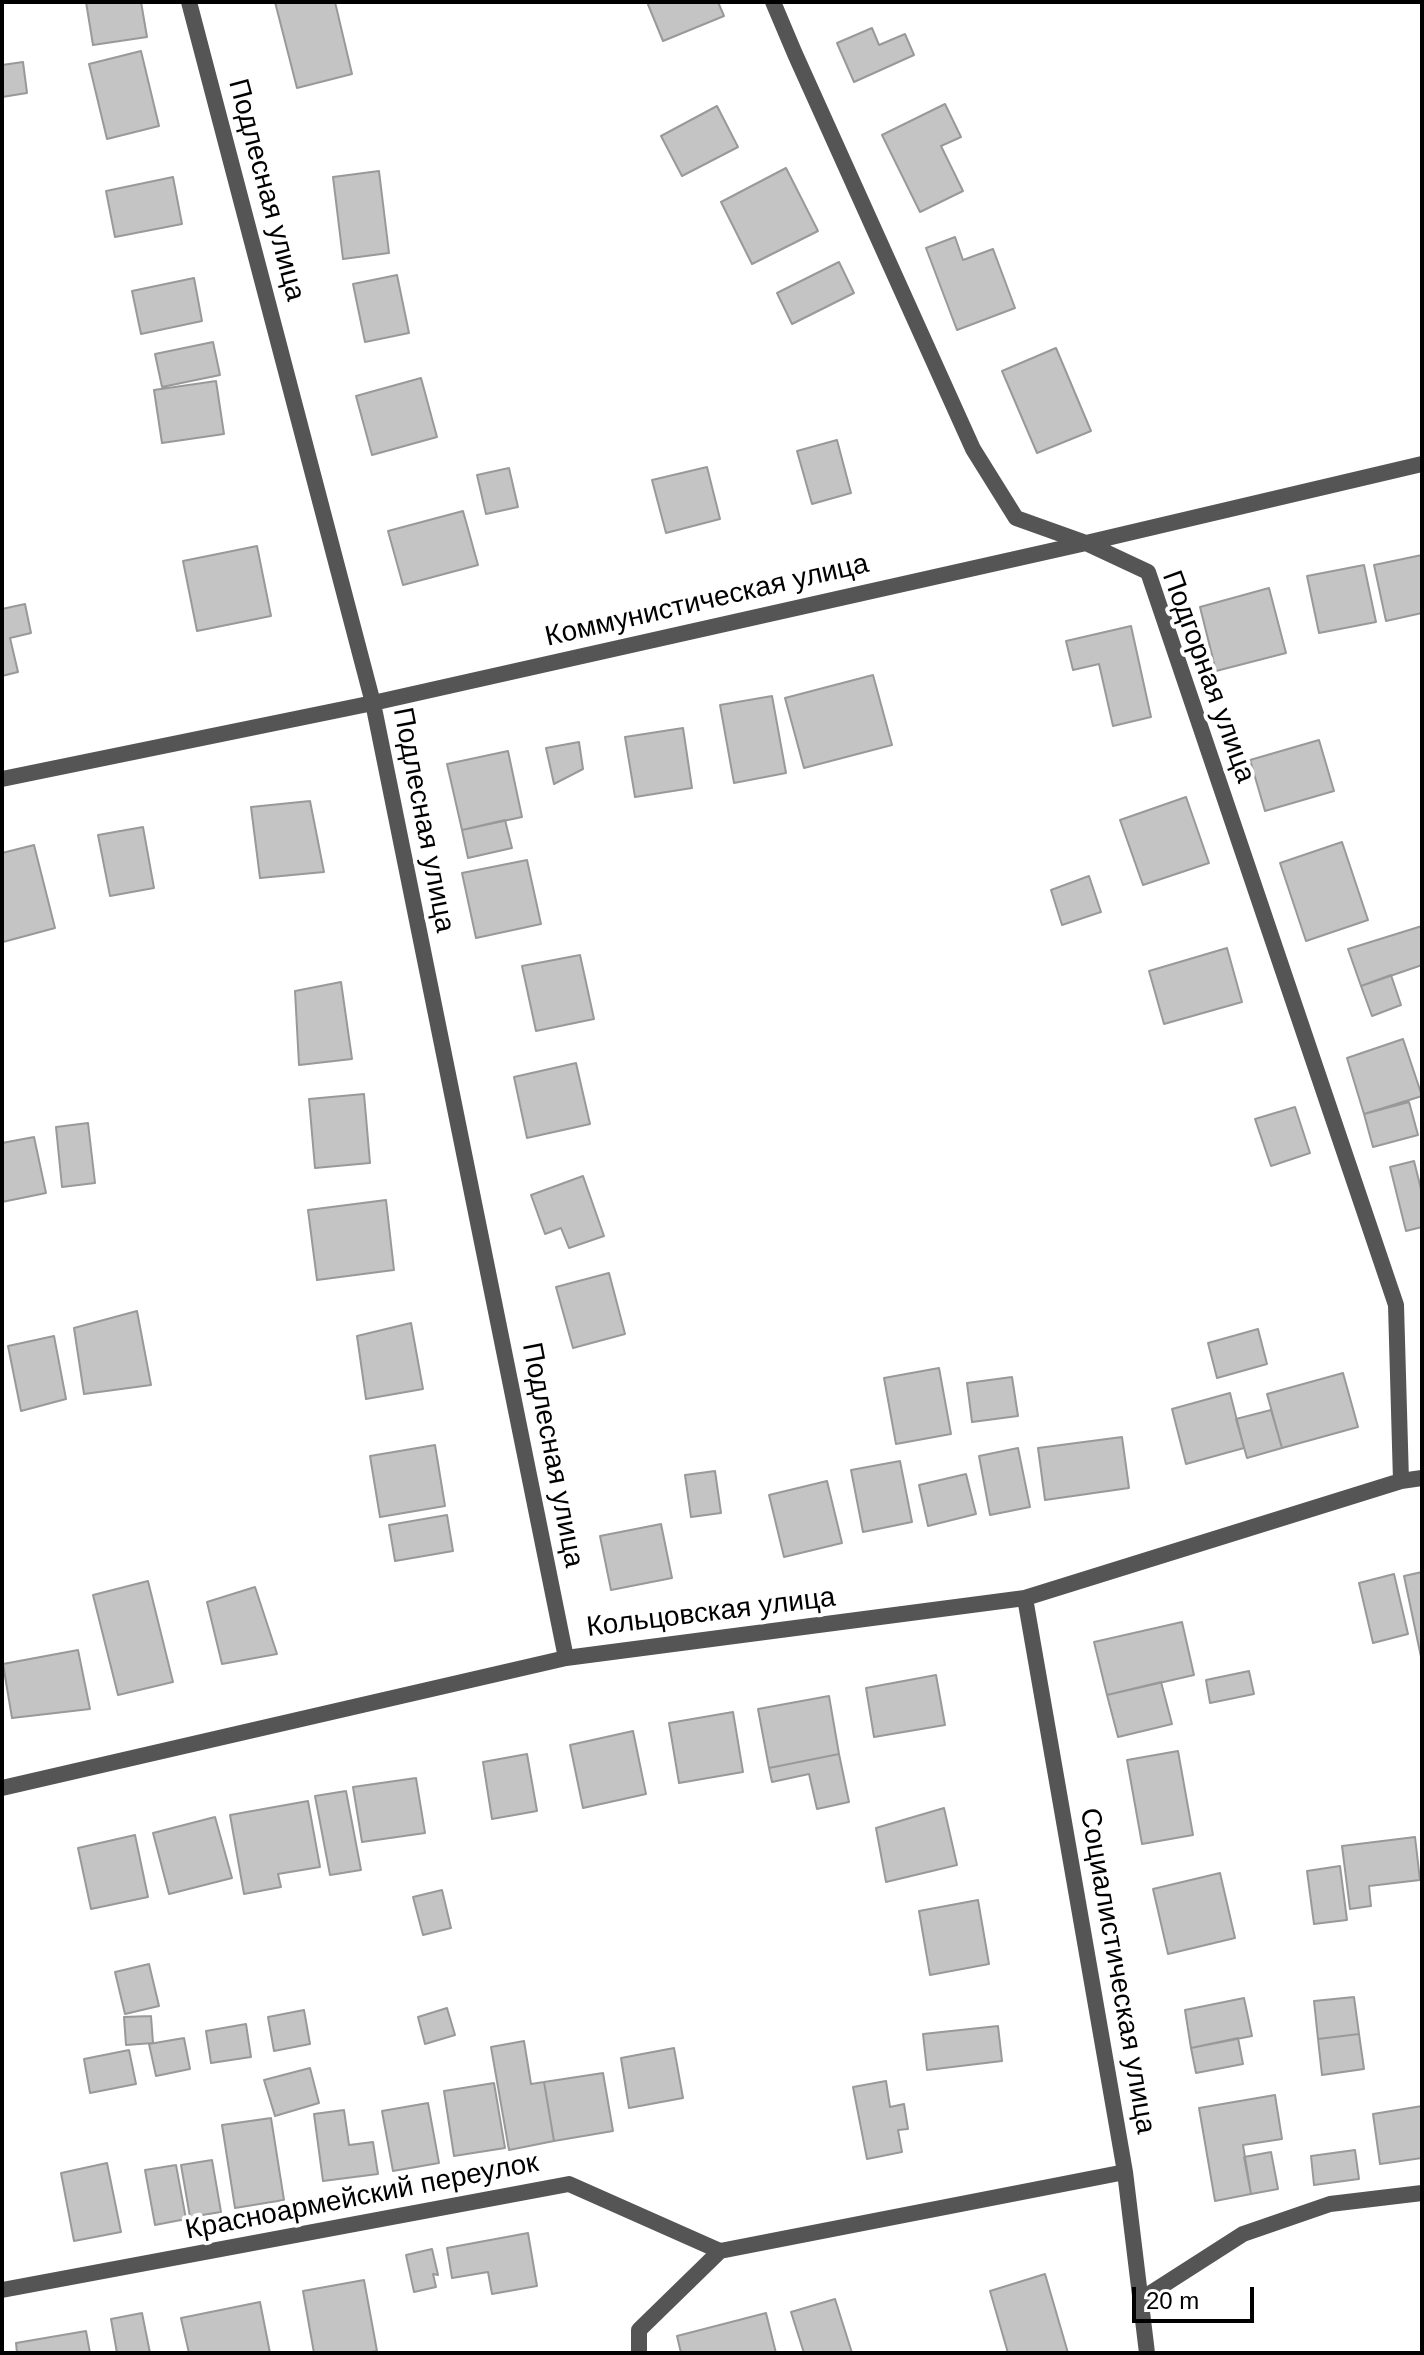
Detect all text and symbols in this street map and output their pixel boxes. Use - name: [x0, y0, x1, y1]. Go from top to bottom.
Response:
- street label: Подлесная улица: [220, 75, 312, 305]
- street label: Коммунистическая улица: [542, 547, 872, 655]
- street label: Подгорная улица: [1154, 566, 1262, 788]
- street label: Подлесная улица: [385, 705, 461, 935]
- street label: Подлесная улица: [514, 1340, 590, 1570]
- street label: Кольцовская улица: [585, 1581, 837, 1645]
- street label: Социалистическая улица: [1072, 1806, 1162, 2136]
- street label: Красноармейский переулок: [183, 2146, 541, 2248]
- scale bar: [1136, 2271, 1258, 2321]
- text: 20 m: [1146, 2287, 1199, 2314]

